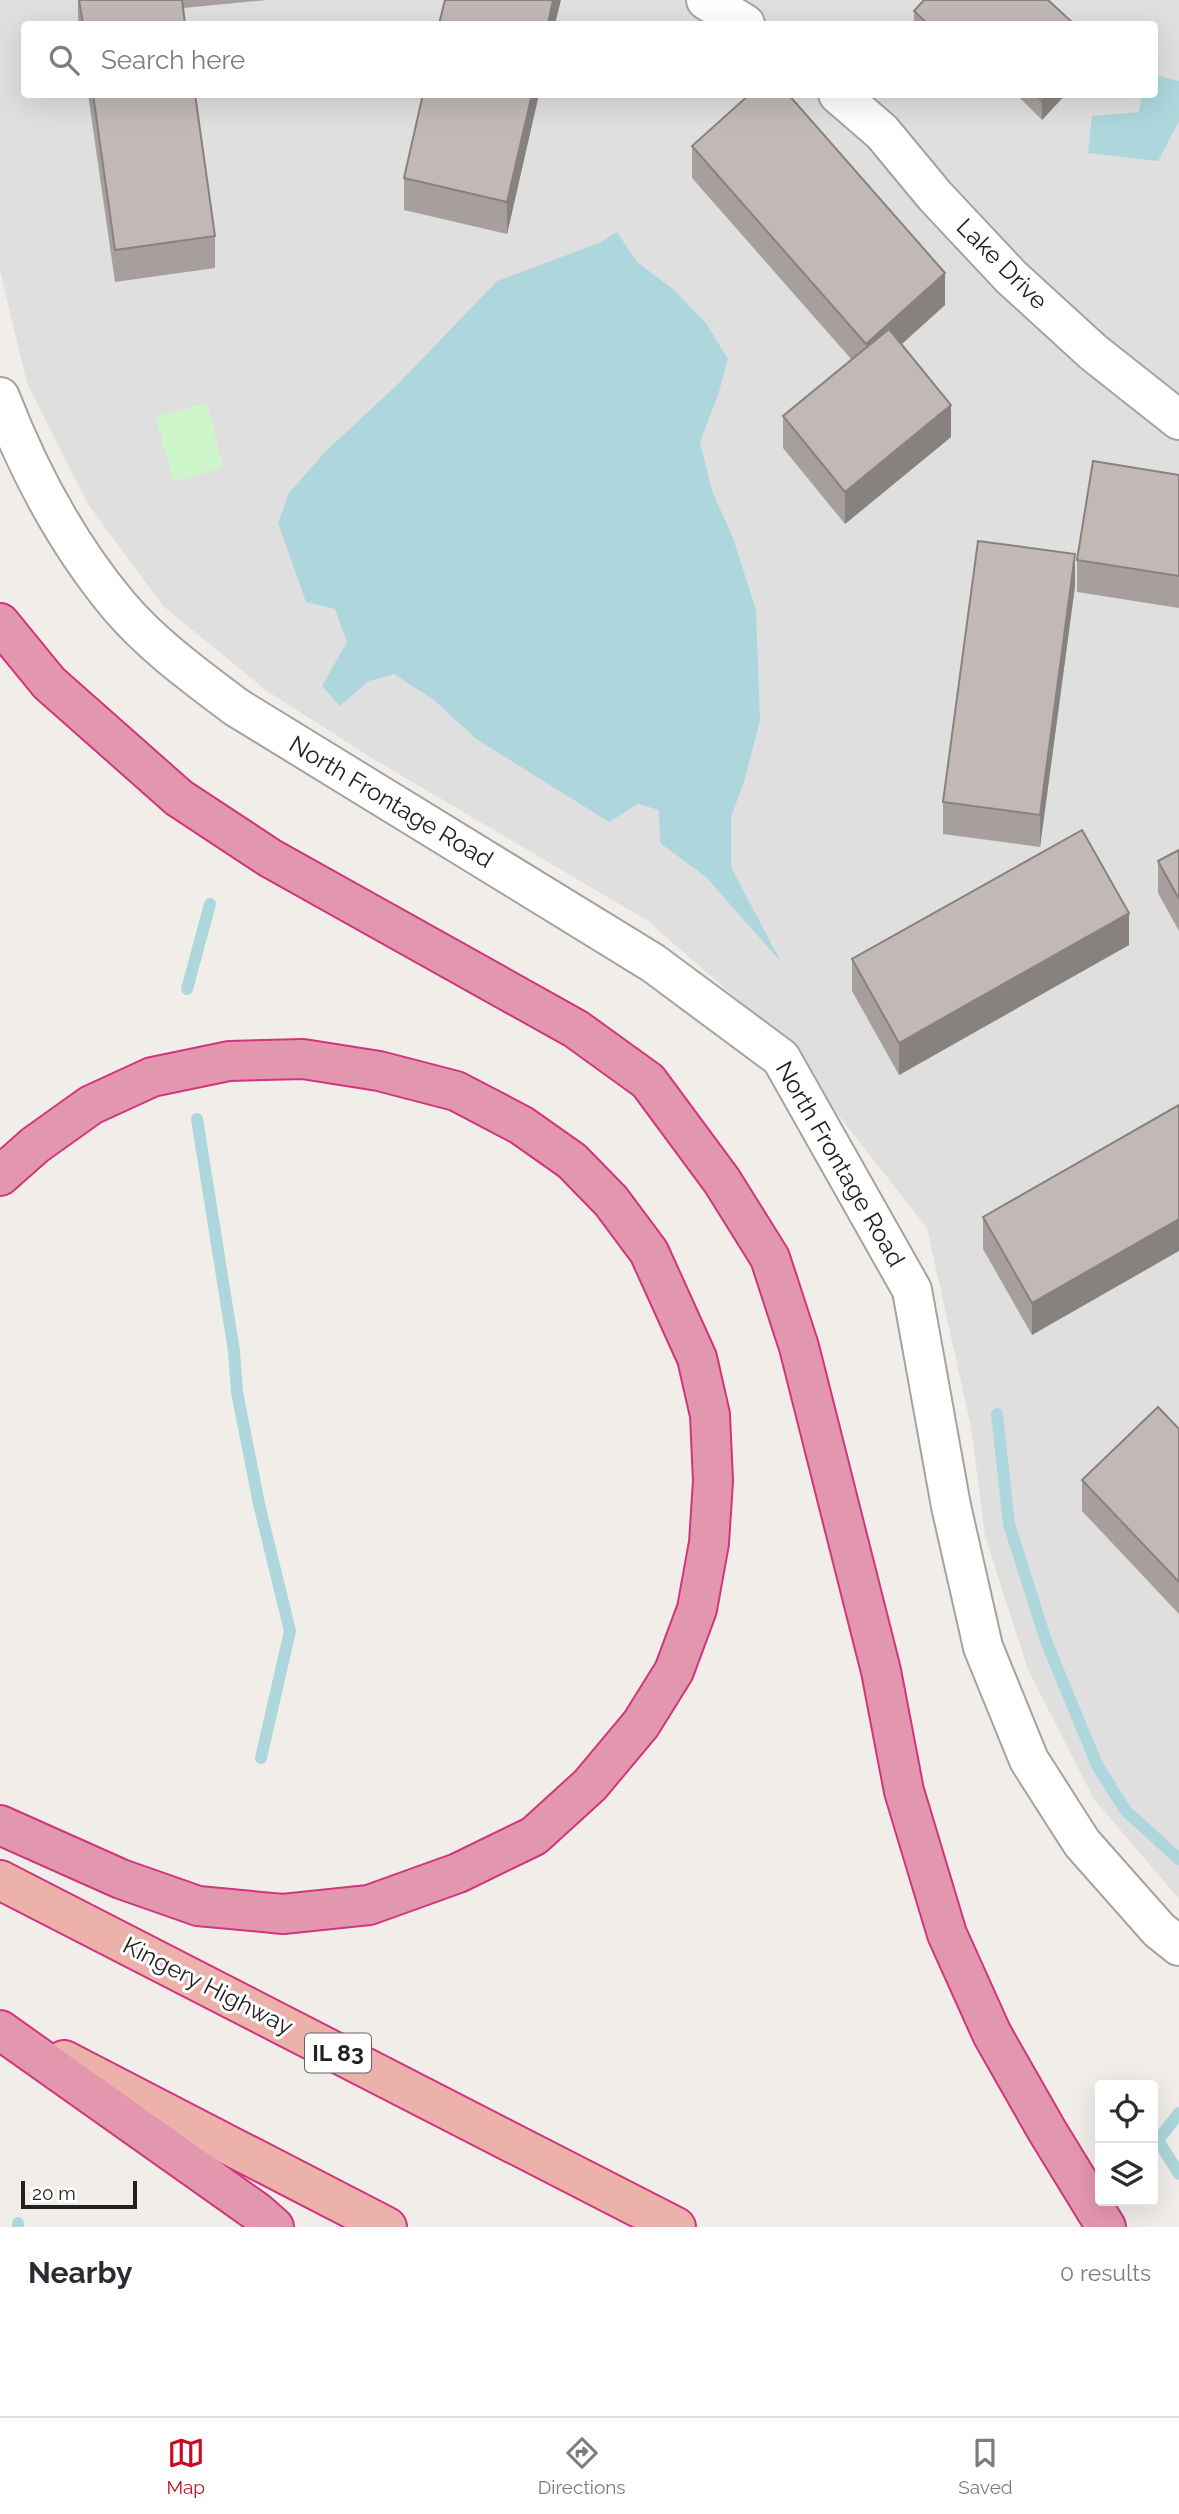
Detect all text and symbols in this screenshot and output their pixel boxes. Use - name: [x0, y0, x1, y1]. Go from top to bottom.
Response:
- search box: [21, 21, 1158, 98]
- icon: search: [45, 41, 83, 79]
- text: Search here: [101, 45, 245, 75]
- street label: Lake Drive: [951, 212, 1054, 315]
- street label: North Frontage Road: [284, 729, 498, 874]
- street label: North Frontage Road: [770, 1056, 911, 1272]
- street label: Kingery Highway: [118, 1930, 298, 2041]
- road number: IL 83: [305, 2034, 371, 2072]
- map controls: [1095, 2080, 1158, 2206]
- button: locate: [1095, 2080, 1158, 2143]
- button: layers: [1095, 2143, 1158, 2206]
- scale bar: [21, 2178, 136, 2210]
- text: 20 m: [32, 2182, 76, 2204]
- text: Nearby: [28, 2255, 132, 2290]
- text: 0 results: [1060, 2259, 1151, 2286]
- tab: Map: [166, 2434, 205, 2498]
- tab: Directions: [538, 2434, 626, 2498]
- tab: Saved: [958, 2434, 1013, 2498]

